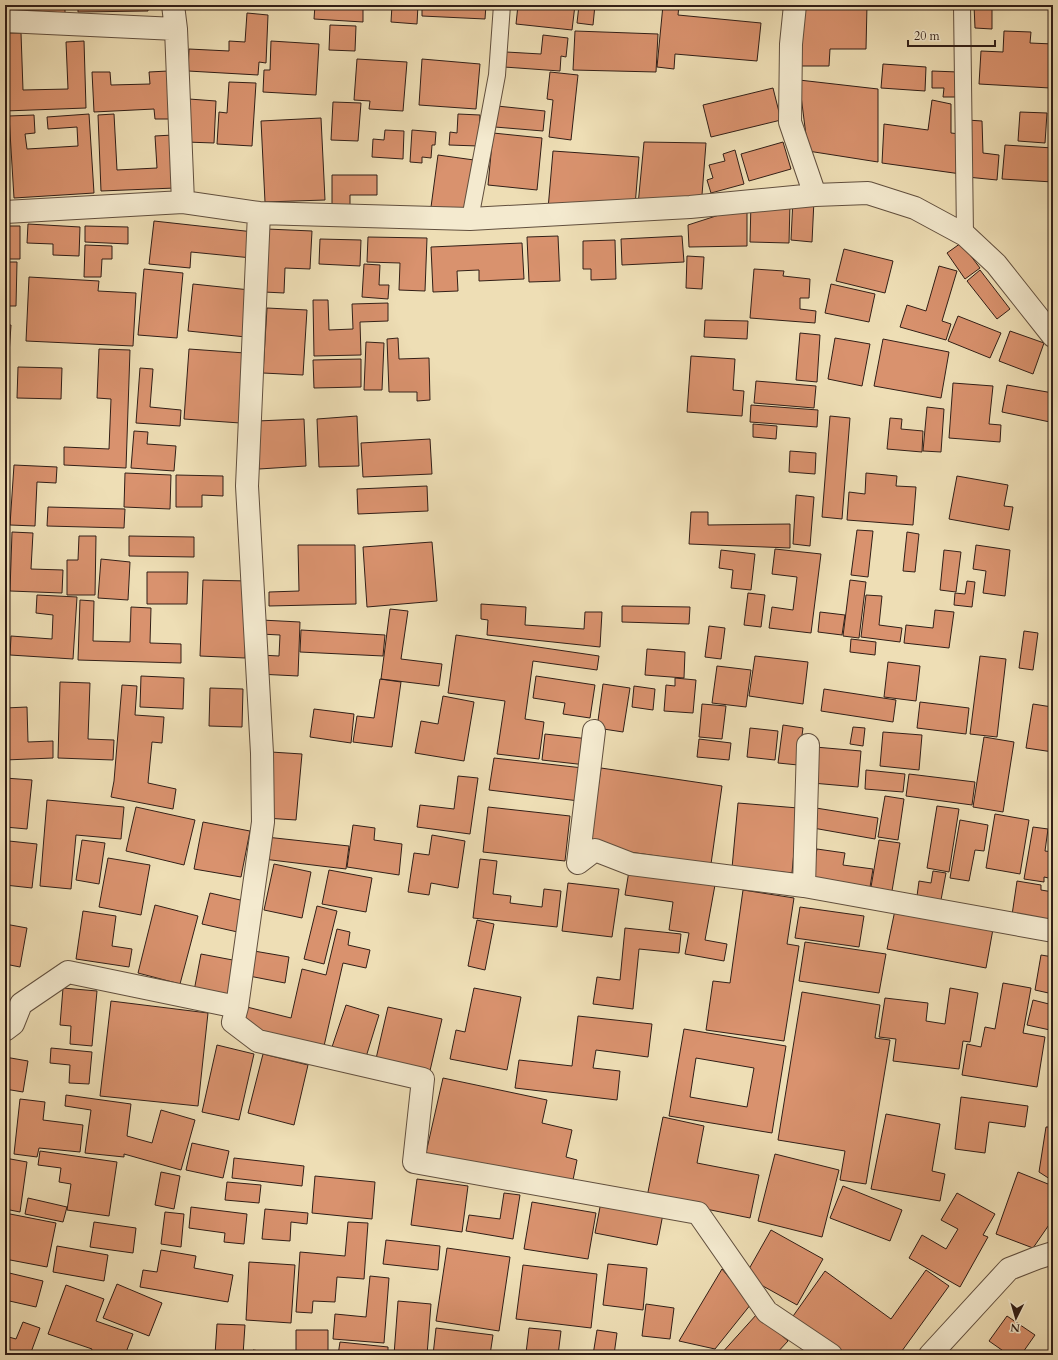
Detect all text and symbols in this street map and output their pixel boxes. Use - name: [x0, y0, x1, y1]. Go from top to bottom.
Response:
- scale bar: [908, 22, 995, 48]
- text: 20 m: [914, 28, 941, 44]
- north arrow: [996, 1298, 1036, 1338]
- text: N: [1009, 1320, 1021, 1335]

